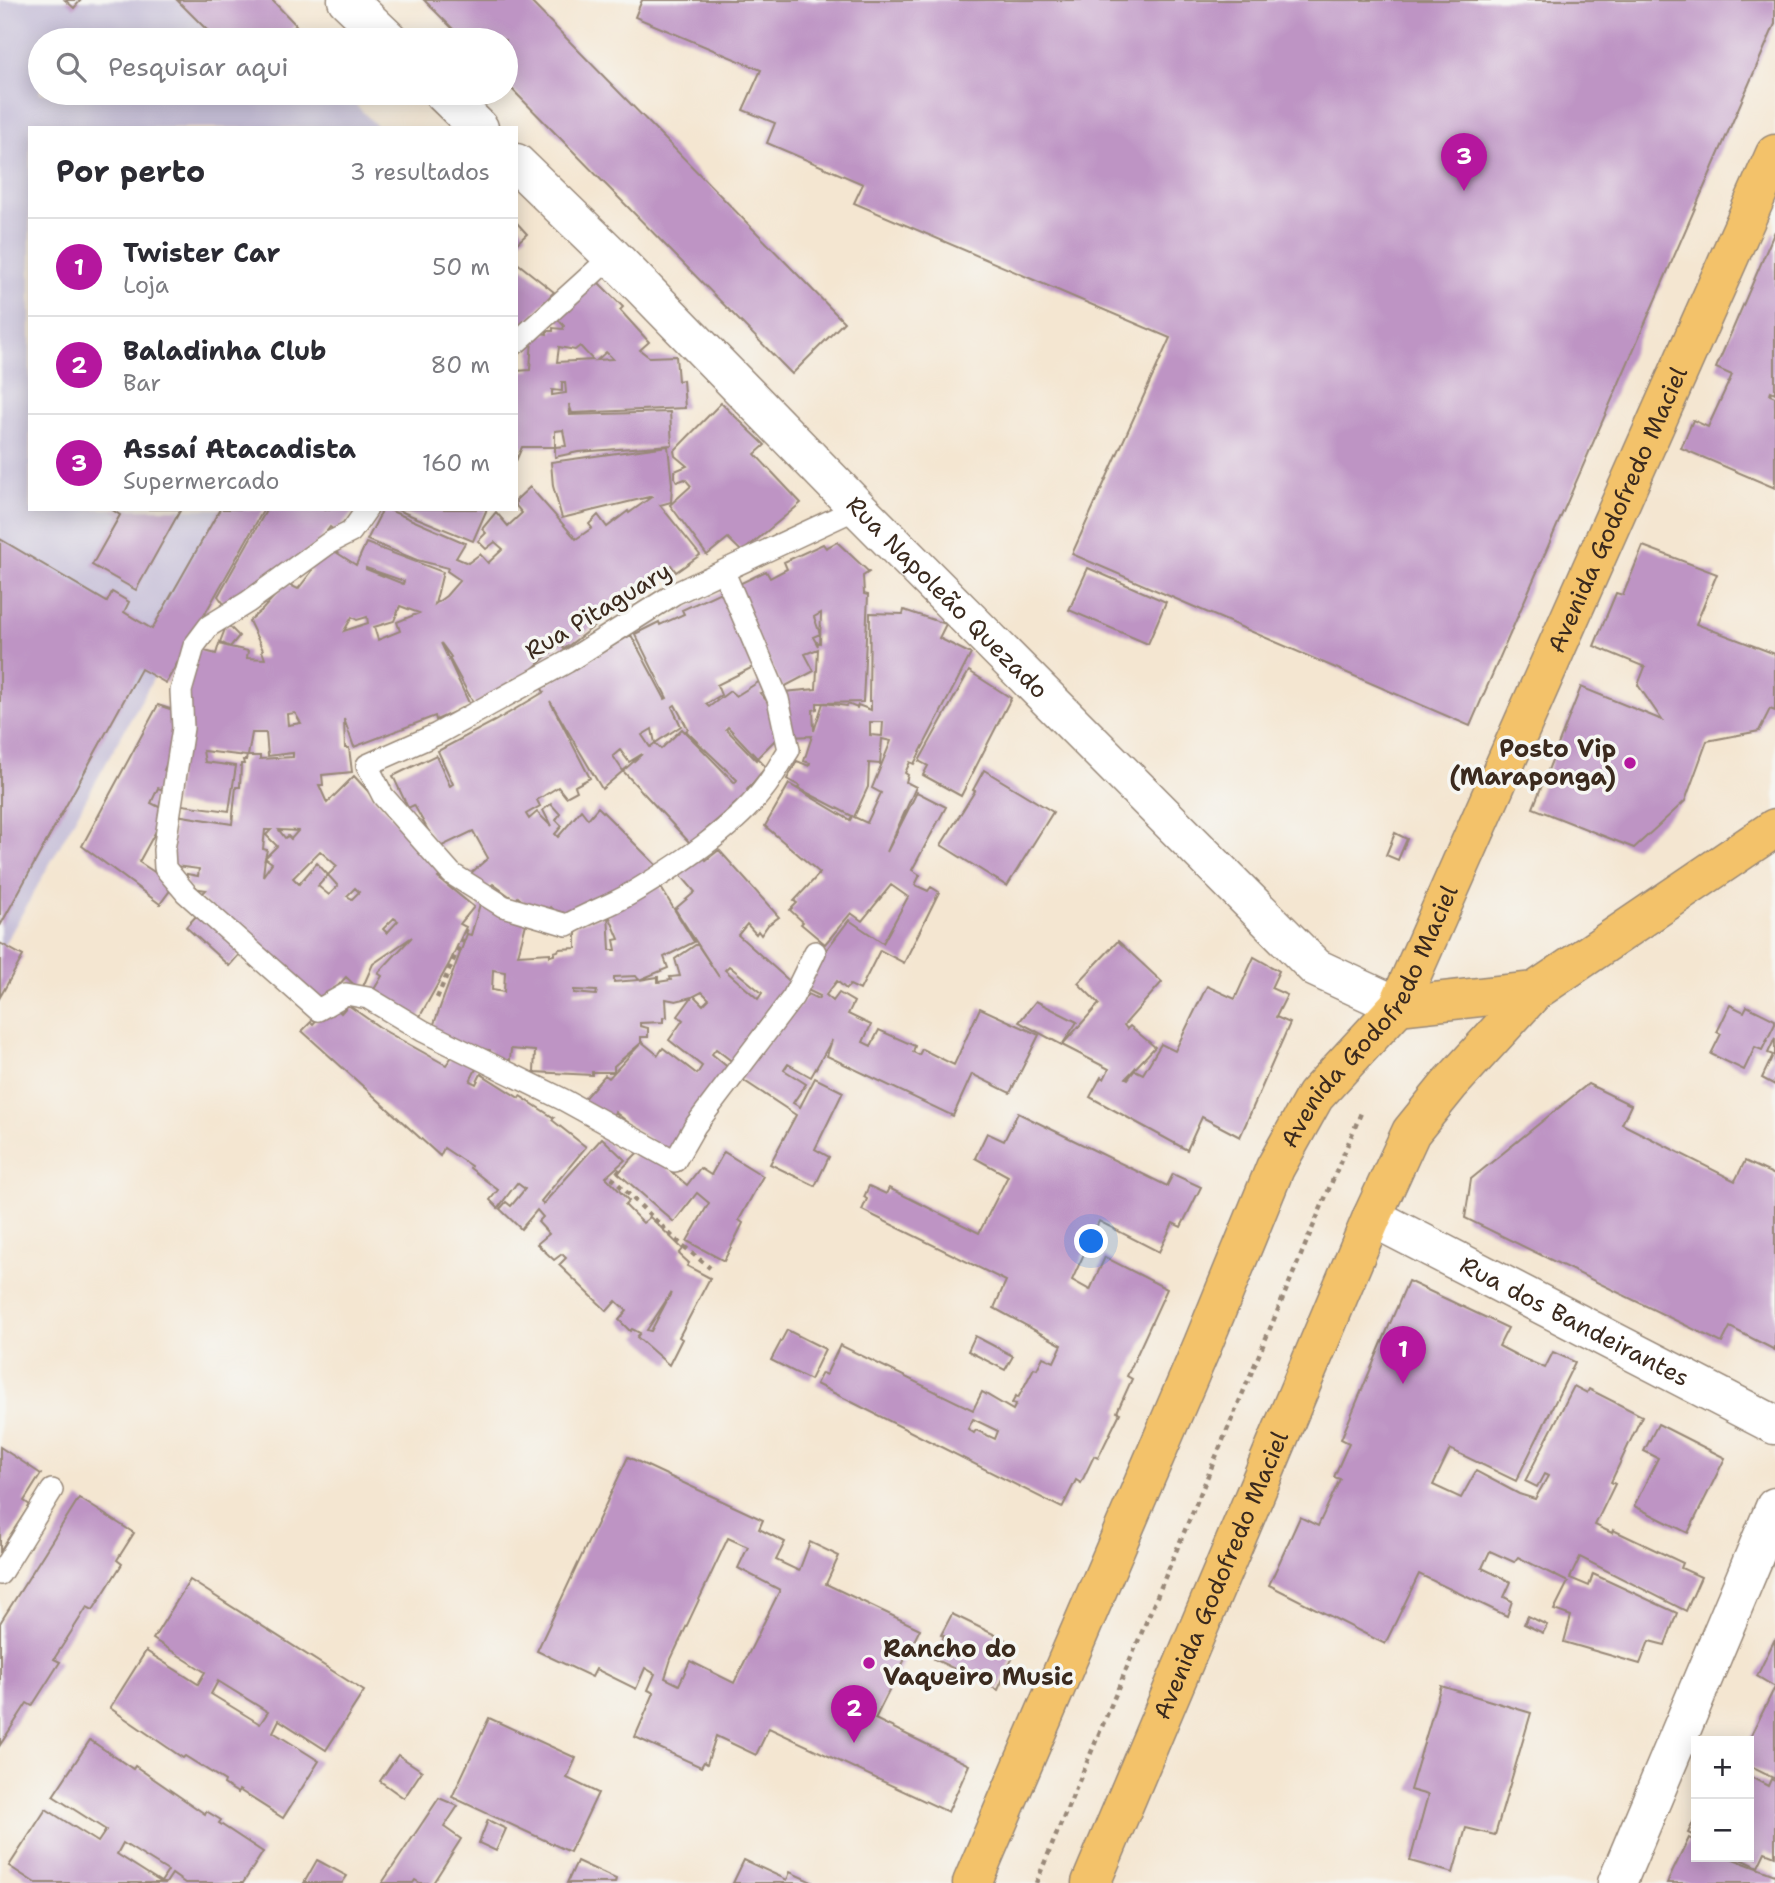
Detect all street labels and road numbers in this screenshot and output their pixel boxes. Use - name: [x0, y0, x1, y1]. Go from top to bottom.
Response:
- street label: Avenida Godofredo Maciel: [1540, 361, 1695, 658]
- street label: Rua Napoleão Quezado: [839, 489, 1055, 706]
- street label: Rua Pitaguary: [519, 555, 677, 667]
- street label: Avenida Godofredo Maciel: [1273, 879, 1466, 1154]
- street label: Rua dos Bandeirantes: [1454, 1249, 1695, 1394]
- street label: Avenida Godofredo Maciel: [1146, 1426, 1296, 1724]

